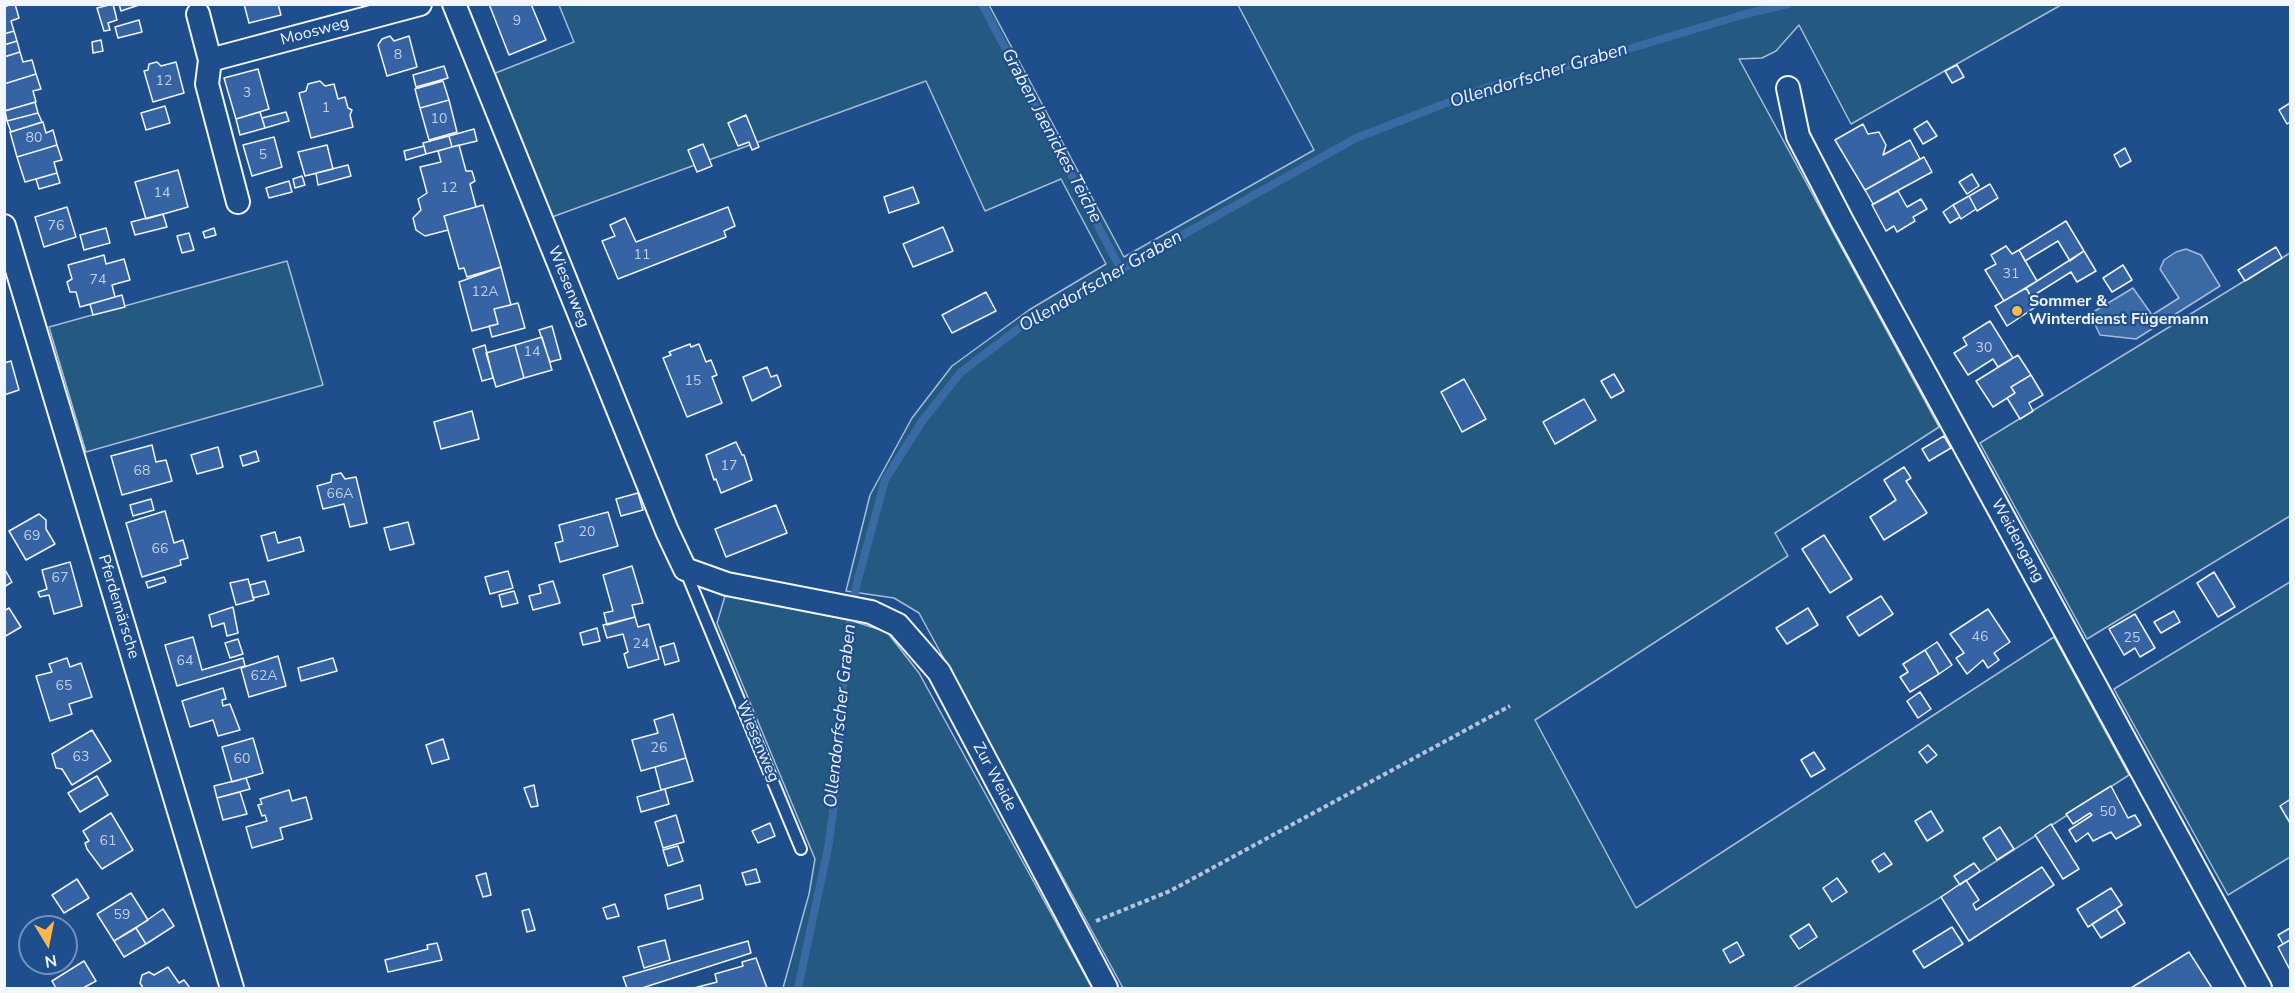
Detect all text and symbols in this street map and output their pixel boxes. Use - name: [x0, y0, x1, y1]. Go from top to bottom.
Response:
- street label: Moosweg: [279, 14, 351, 50]
- house number: 9: [513, 14, 521, 30]
- water label: Ollendorfscher Graben: [1448, 39, 1630, 113]
- water label: Graben Jaenickes Teiche: [996, 45, 1106, 227]
- house number: 8: [394, 48, 402, 64]
- house number: 12: [156, 74, 172, 90]
- house number: 3: [243, 86, 251, 102]
- house number: 1: [322, 101, 330, 117]
- house number: 10: [431, 112, 447, 128]
- house number: 80: [26, 131, 42, 147]
- house number: 5: [259, 148, 267, 164]
- house number: 12: [441, 181, 457, 197]
- house number: 14: [154, 186, 170, 202]
- house number: 76: [48, 219, 64, 235]
- water label: Ollendorfscher Graben: [1016, 226, 1186, 338]
- street label: Wiesenweg: [543, 243, 593, 331]
- house number: 11: [634, 248, 650, 264]
- house number: 31: [2003, 267, 2019, 283]
- house number: 74: [90, 273, 106, 289]
- house number: 12A: [471, 285, 499, 301]
- place label: Sommer & Winterdienst Fügemann: [2029, 292, 2209, 330]
- marker: Sommer & Winterdienst Fügemann: [2010, 304, 2024, 318]
- house number: 30: [1976, 341, 1992, 357]
- house number: 14: [524, 345, 540, 361]
- house number: 15: [685, 374, 701, 390]
- house number: 17: [721, 459, 737, 475]
- house number: 68: [134, 464, 150, 480]
- house number: 66A: [326, 487, 354, 503]
- street label: Weidengang: [1986, 496, 2048, 586]
- house number: 20: [579, 525, 595, 541]
- house number: 69: [24, 529, 40, 545]
- house number: 66: [152, 542, 168, 558]
- street label: Pferdemärsche: [93, 553, 143, 661]
- house number: 67: [52, 571, 68, 587]
- water label: Ollendorfscher Graben: [821, 623, 861, 809]
- house number: 46: [1972, 630, 1988, 646]
- house number: 25: [2124, 631, 2140, 647]
- house number: 24: [633, 637, 649, 653]
- house number: 64: [177, 654, 193, 670]
- house number: 62A: [250, 669, 278, 685]
- house number: 65: [56, 679, 72, 695]
- street label: Wiesenweg: [731, 699, 783, 785]
- street label: Zur Weide: [968, 739, 1020, 815]
- house number: 26: [651, 741, 667, 757]
- house number: 63: [73, 750, 89, 766]
- house number: 60: [234, 752, 250, 768]
- house number: 50: [2100, 805, 2116, 821]
- house number: 61: [100, 834, 116, 850]
- house number: 59: [114, 908, 130, 924]
- north arrow: [18, 915, 78, 975]
- text: N: [43, 949, 59, 973]

